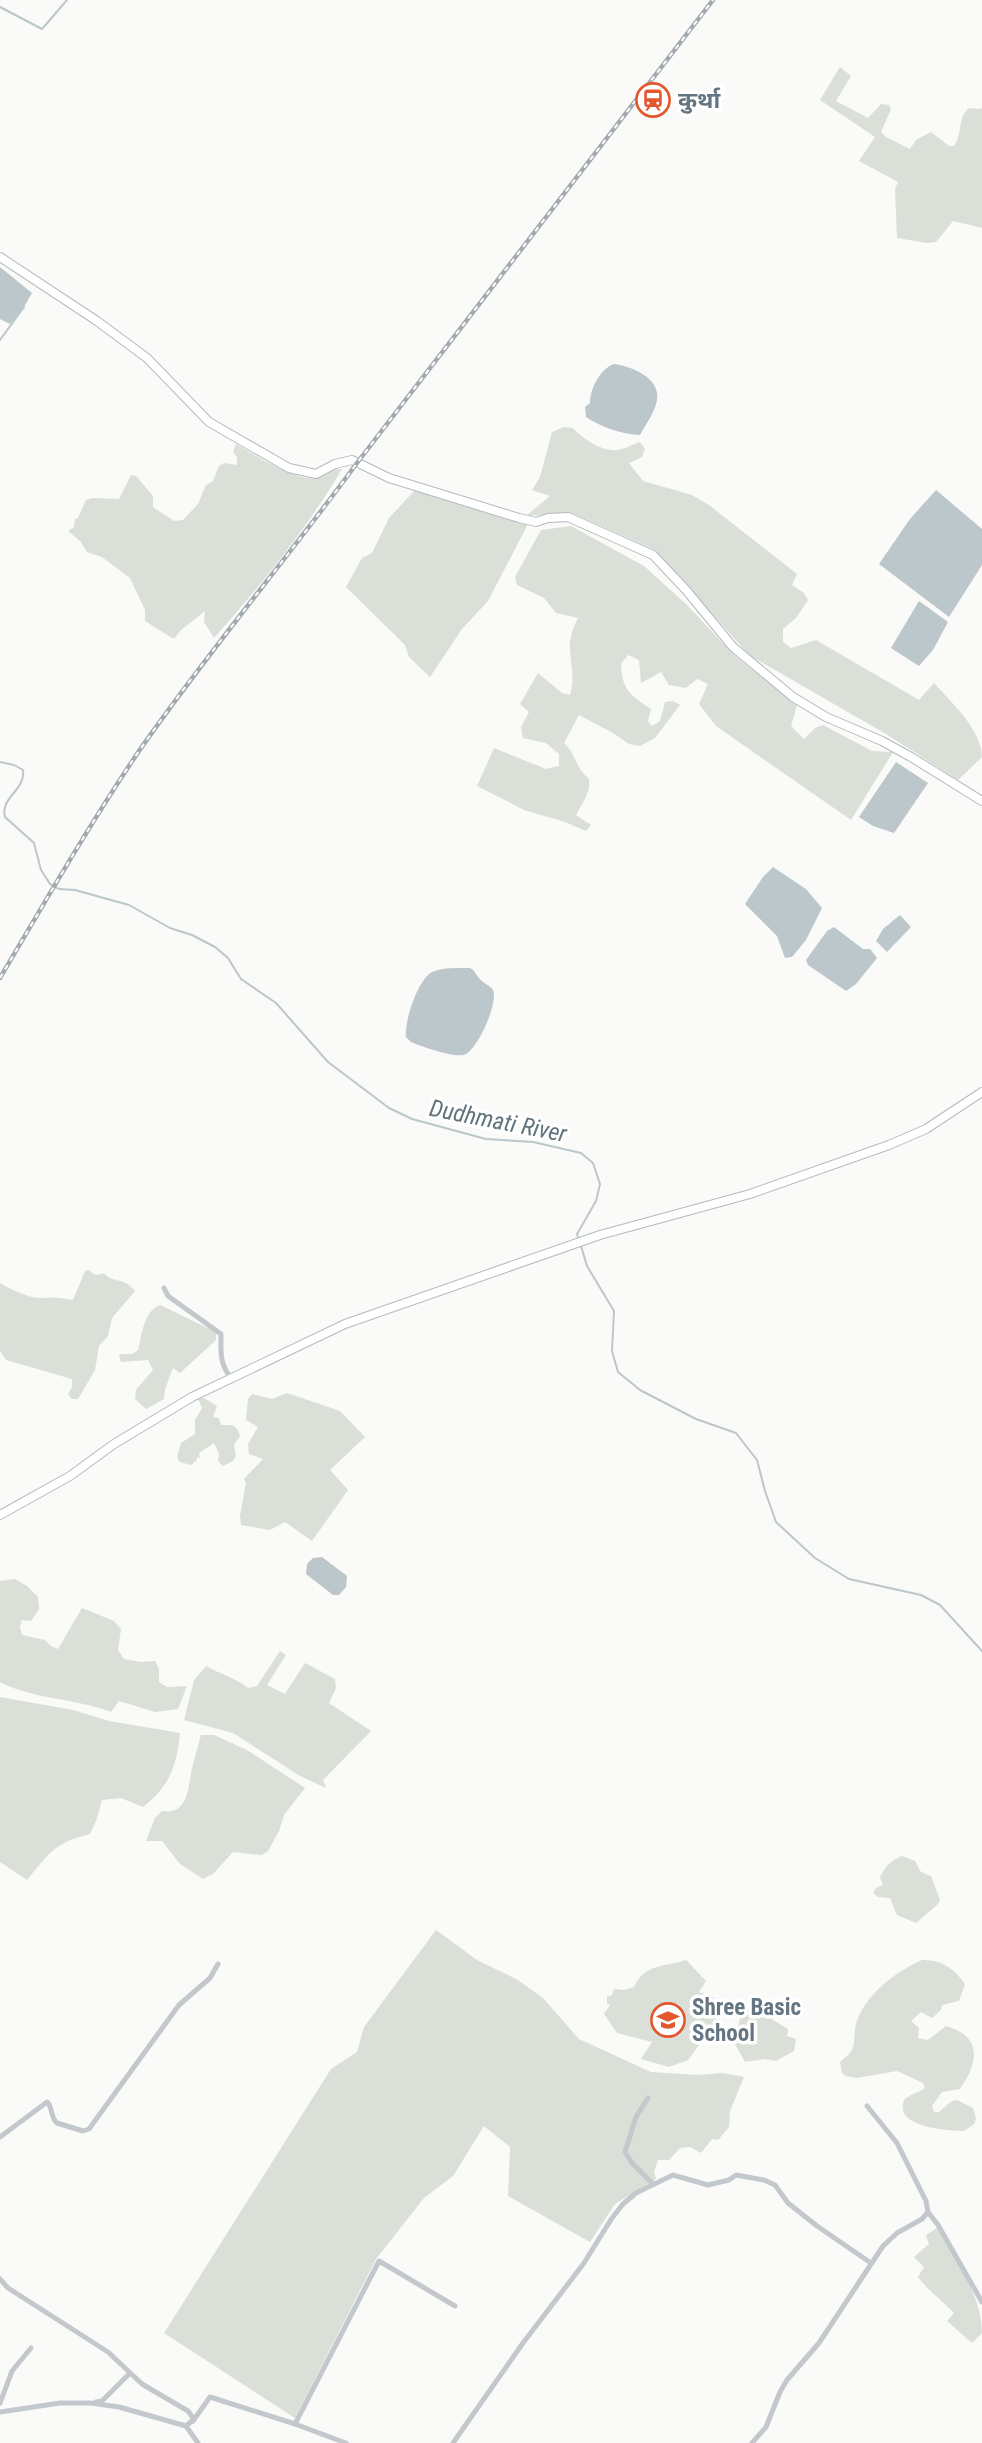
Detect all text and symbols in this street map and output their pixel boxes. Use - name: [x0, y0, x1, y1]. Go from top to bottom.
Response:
- station icon: कुर्था: [634, 81, 672, 119]
- place label: कुर्था: [678, 87, 721, 114]
- water label: Dudhmati River: [427, 1094, 570, 1148]
- place label: Shree Basic School: [692, 1994, 801, 2047]
- school or university icon: Shree Basic School: [649, 2001, 687, 2039]

